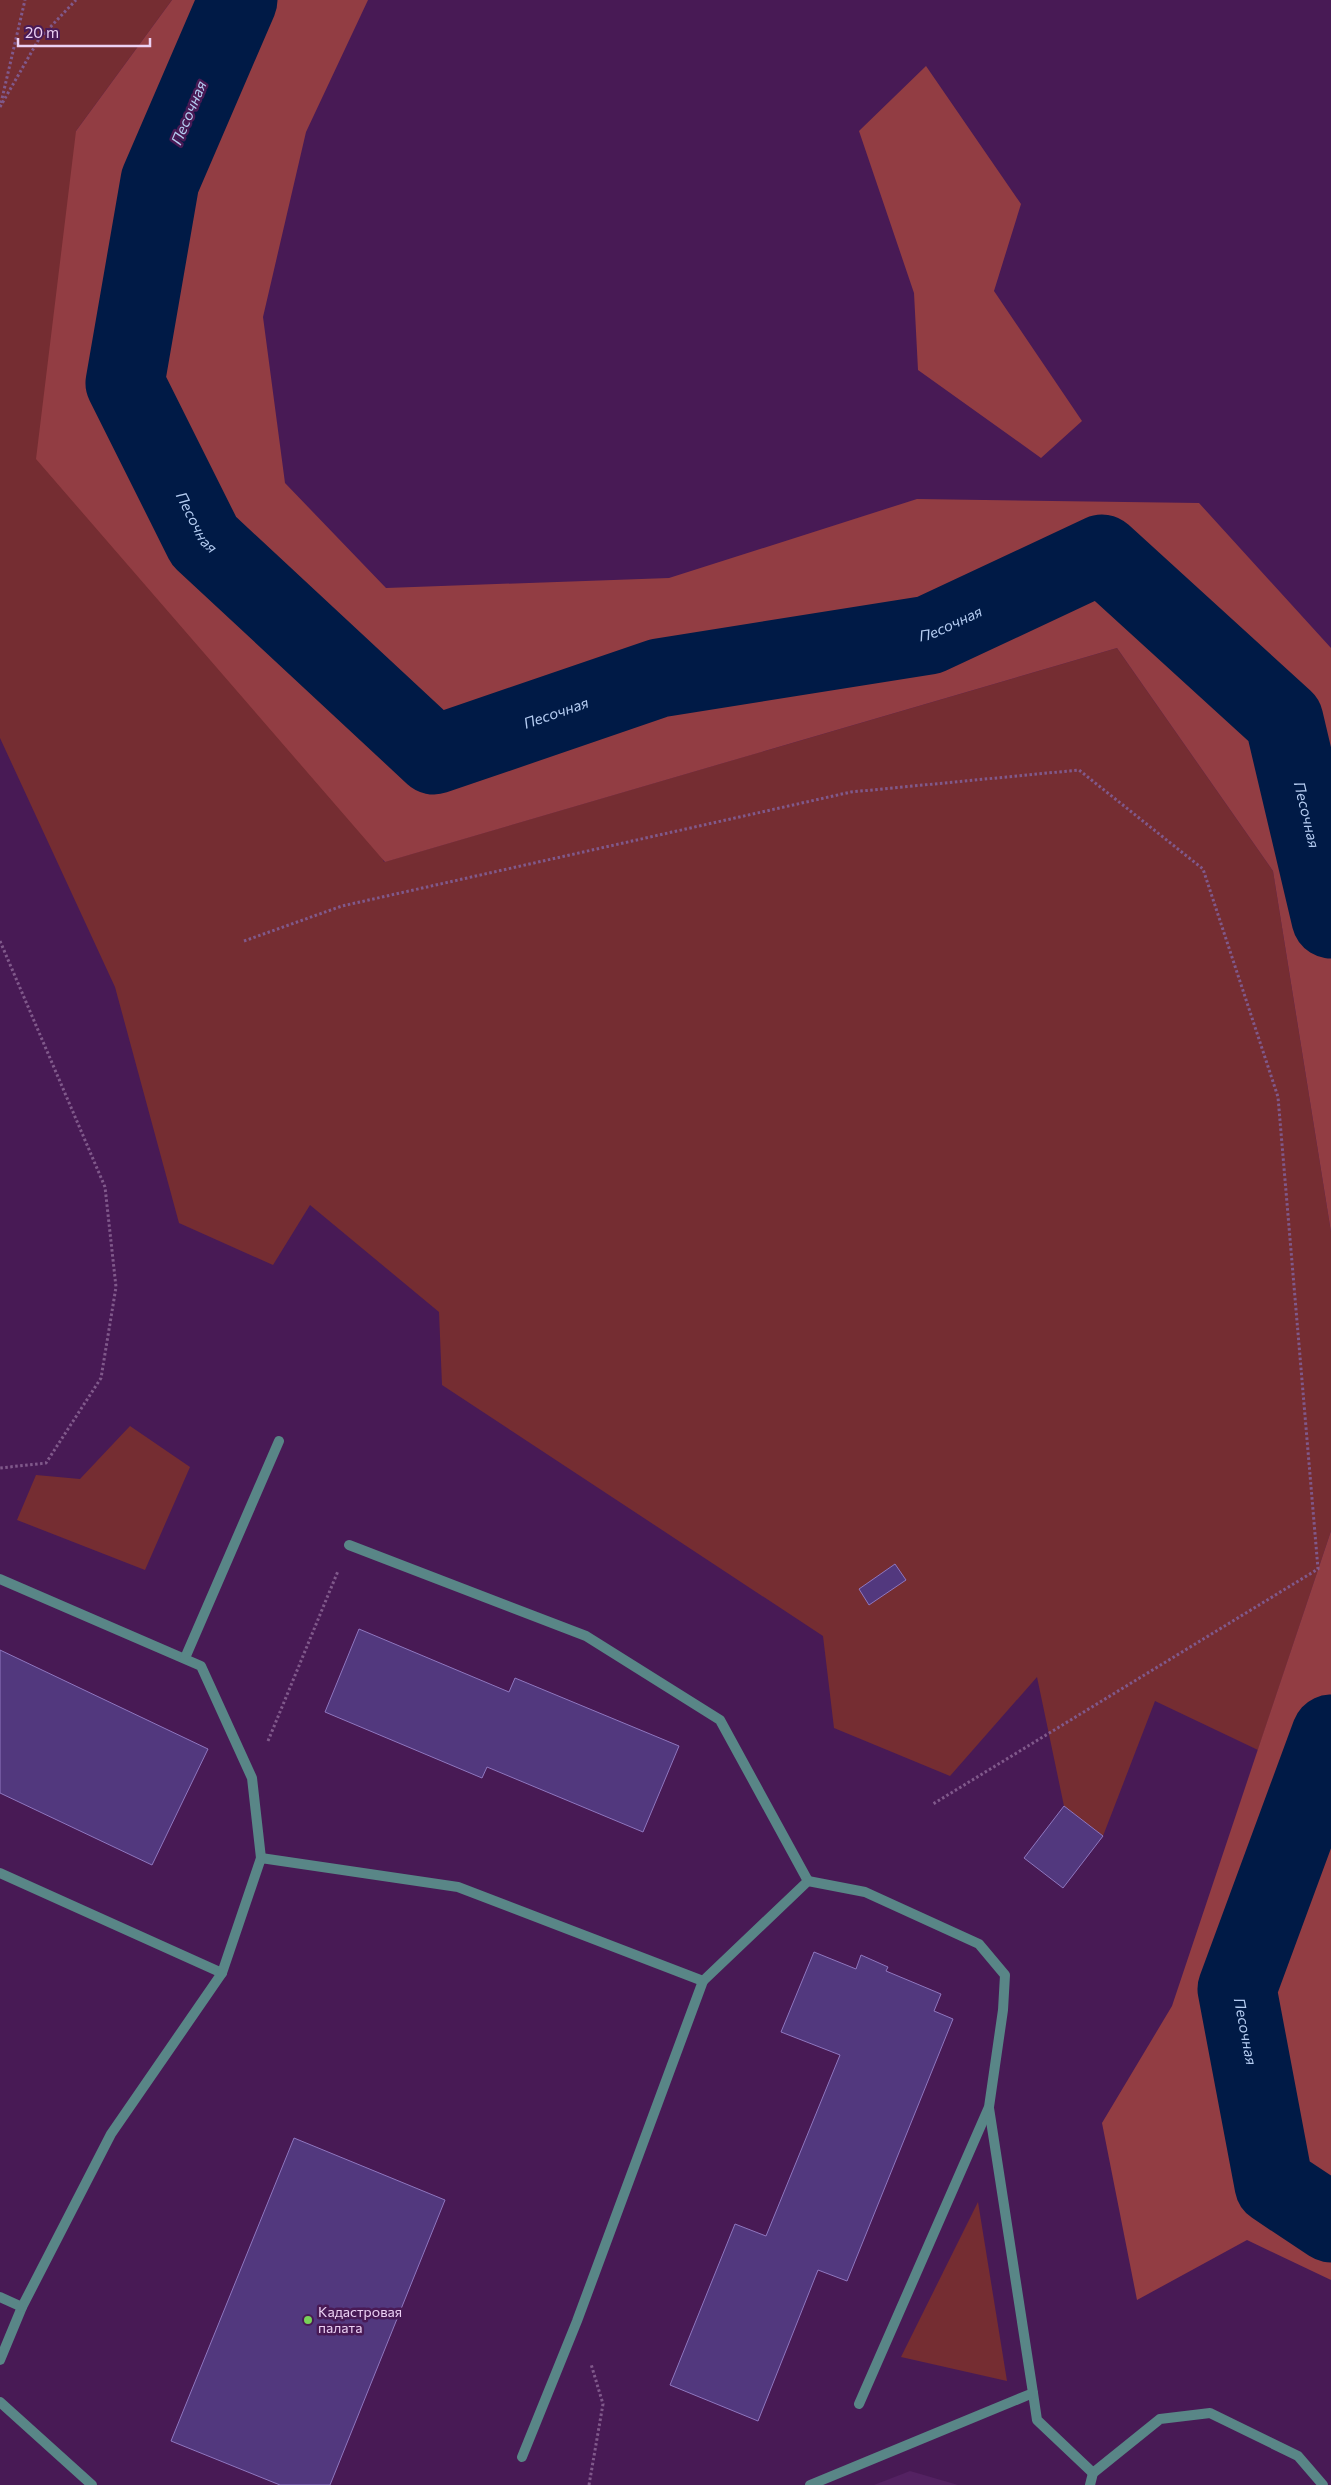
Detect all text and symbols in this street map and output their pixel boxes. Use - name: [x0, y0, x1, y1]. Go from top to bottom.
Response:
- scale bar: [18, 15, 150, 47]
- text: 20 m: [25, 23, 59, 41]
- water label: Песочная: [167, 78, 210, 147]
- water label: Песочная: [173, 489, 221, 557]
- water label: Песочная: [918, 601, 985, 644]
- water label: Песочная: [521, 693, 591, 732]
- water label: Песочная: [1291, 780, 1324, 850]
- water label: Песочная: [1231, 1996, 1261, 2066]
- place label: Кадастровая палата: [318, 2303, 402, 2336]
- marker: Кадастровая палата: [302, 2314, 314, 2326]

